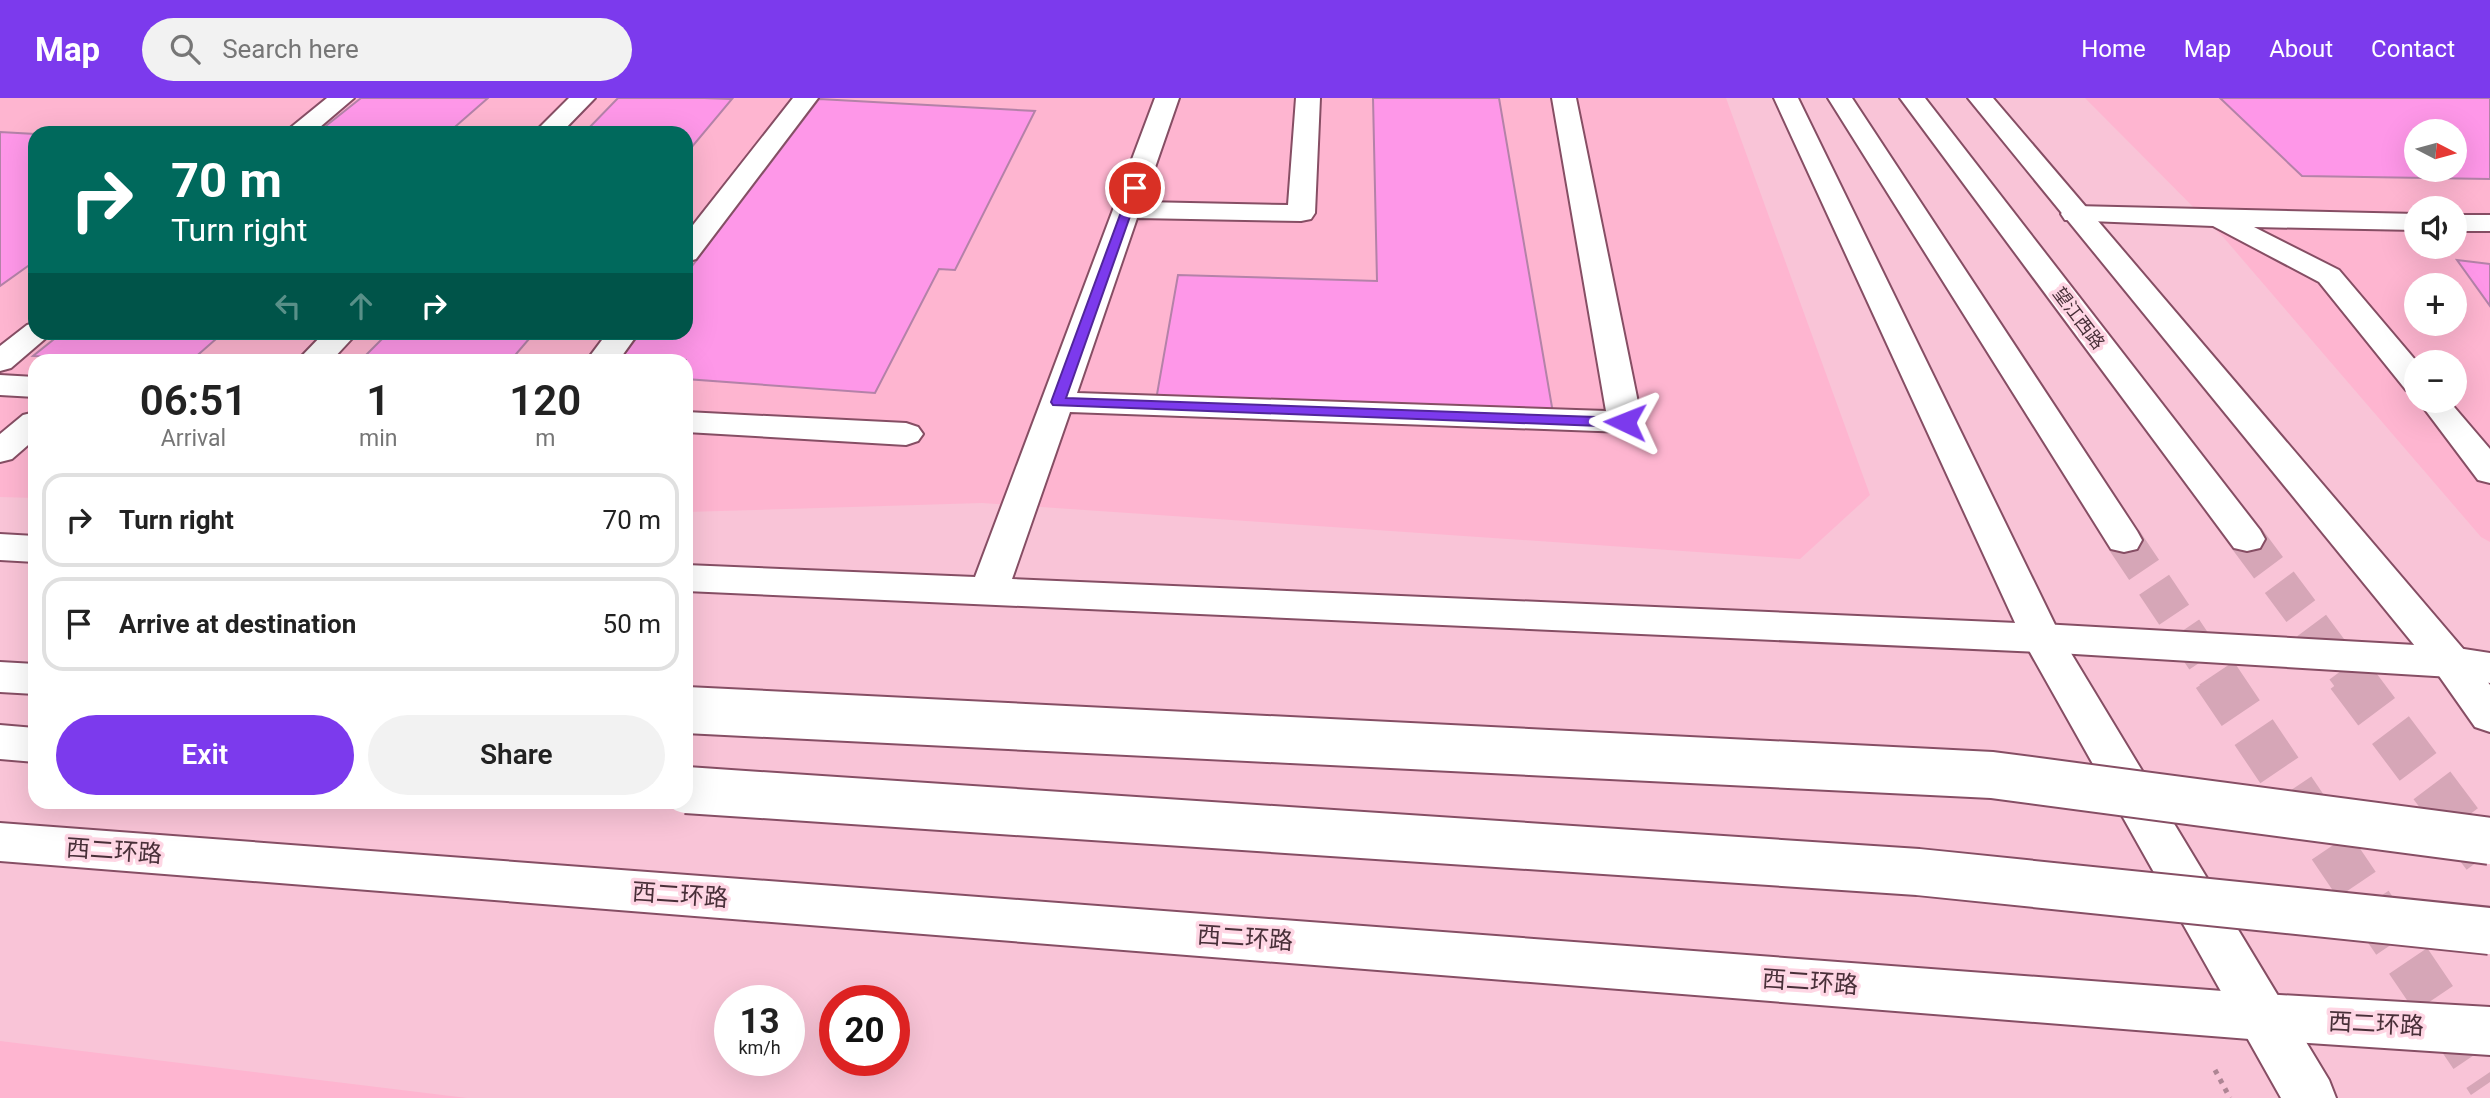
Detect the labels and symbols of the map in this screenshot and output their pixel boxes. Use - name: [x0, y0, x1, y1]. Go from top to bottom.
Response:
- north arrow: [2404, 119, 2468, 182]
- pin: [1105, 158, 1165, 218]
- street label: 望江西路: [2049, 283, 2109, 353]
- position arrow: [1588, 385, 1662, 459]
- street label: 西二环路: [65, 834, 163, 868]
- street label: 西二环路: [631, 878, 729, 912]
- street label: 西二环路: [1196, 921, 1294, 955]
- street label: 西二环路: [1761, 965, 1859, 999]
- speed limit sign: 20: [819, 985, 910, 1076]
- street label: 西二环路: [2327, 1008, 2425, 1040]

